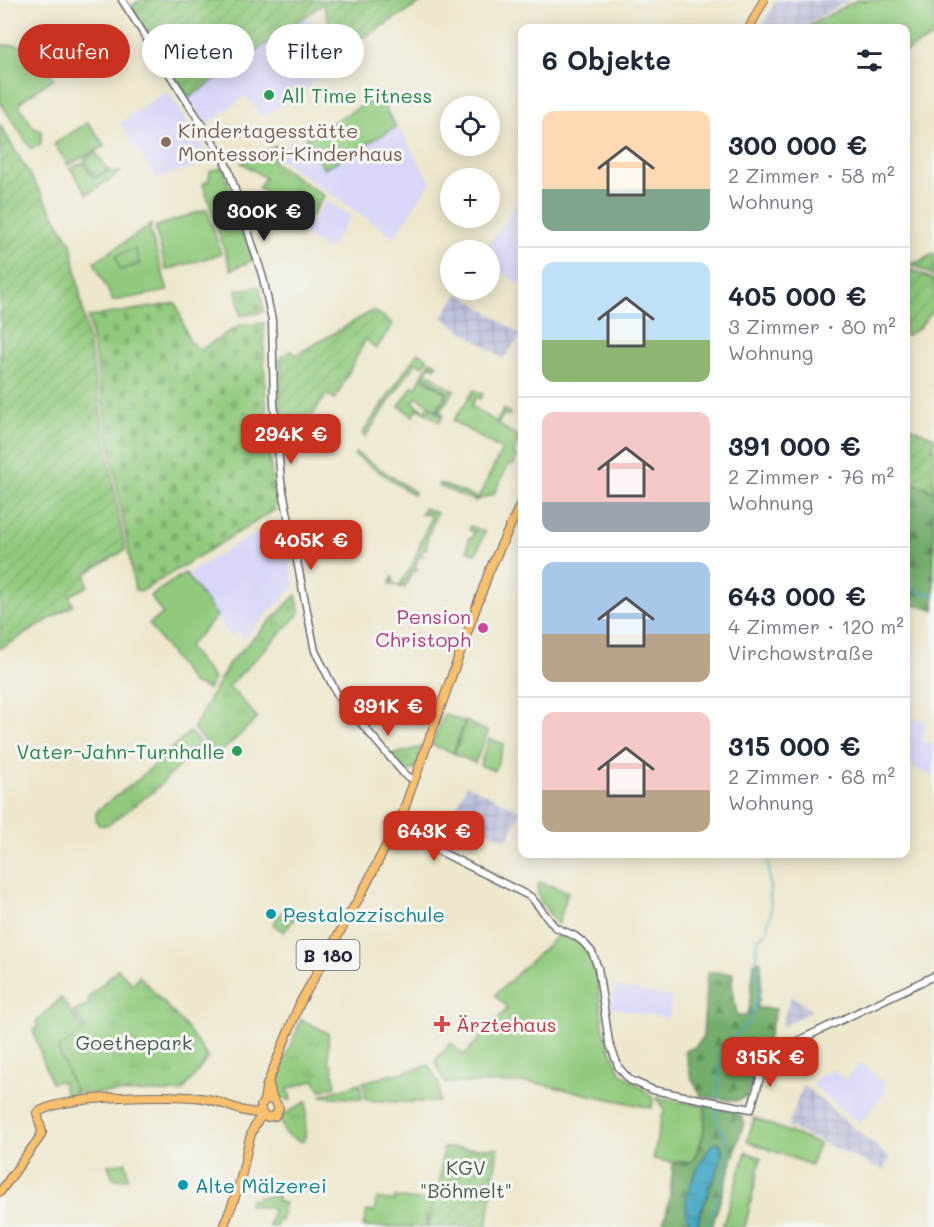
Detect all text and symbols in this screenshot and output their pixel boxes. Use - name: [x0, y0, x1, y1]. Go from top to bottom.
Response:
- chip: Kaufen: [18, 24, 130, 78]
- chip: Mieten: [142, 24, 254, 78]
- chip: Filter: [266, 24, 364, 78]
- text: 6 Objekte: [542, 43, 671, 77]
- icon: filters: [853, 44, 886, 77]
- place label: All Time Fitness: [281, 82, 432, 108]
- marker: All Time Fitness: [262, 88, 276, 102]
- map controls: [440, 96, 500, 300]
- button: locate: [440, 96, 500, 156]
- place label: Kindertagesstätte Montessori-Kinderhaus: [178, 117, 403, 166]
- text: 300 000 €: [728, 128, 867, 162]
- marker: Kindertagesstätte Montessori-Kinderhaus: [159, 135, 173, 149]
- icon: home: [590, 135, 662, 207]
- text: 2 Zimmer · 58 m²: [728, 162, 895, 188]
- button: +: [440, 168, 500, 228]
- text: Wohnung: [728, 188, 813, 214]
- pin: 300K €: [215, 191, 313, 242]
- text: 300K €: [227, 197, 301, 223]
- button: −: [440, 240, 500, 300]
- text: 405 000 €: [728, 279, 866, 313]
- icon: home: [590, 286, 662, 358]
- text: 3 Zimmer · 80 m²: [728, 313, 896, 339]
- text: Wohnung: [728, 339, 813, 365]
- pin: 294K €: [242, 414, 340, 465]
- text: 294K €: [255, 420, 327, 446]
- text: 391 000 €: [728, 429, 861, 463]
- icon: home: [590, 436, 662, 508]
- text: 2 Zimmer · 76 m²: [728, 463, 894, 489]
- text: Wohnung: [728, 489, 813, 515]
- pin: 405K €: [262, 520, 360, 571]
- text: 405K €: [274, 526, 348, 552]
- text: 643 000 €: [728, 579, 866, 613]
- icon: home: [590, 586, 662, 658]
- place label: Pension Christoph: [375, 603, 471, 652]
- text: 4 Zimmer · 120 m²: [728, 613, 904, 639]
- marker: Pension Christoph: [476, 621, 490, 635]
- text: Virchowstraße: [728, 639, 874, 665]
- pin: 391K €: [339, 686, 437, 737]
- text: 391K €: [353, 692, 423, 718]
- text: 315 000 €: [728, 729, 860, 763]
- icon: home: [590, 736, 662, 808]
- place label: Vater-Jahn-Turnhalle: [16, 738, 225, 764]
- marker: Vater-Jahn-Turnhalle: [230, 744, 244, 758]
- text: 2 Zimmer · 68 m²: [728, 763, 895, 789]
- text: Wohnung: [728, 789, 813, 815]
- pin: 643K €: [385, 811, 483, 862]
- text: 643K €: [397, 817, 471, 843]
- place label: Pestalozzischule: [283, 901, 445, 927]
- marker: Pestalozzischule: [264, 907, 278, 921]
- road number: B 180: [296, 940, 360, 970]
- place label: Ärztehaus: [456, 1011, 557, 1037]
- marker: Ärztehaus: [433, 1015, 451, 1033]
- park label: Goethepark: [76, 1029, 192, 1055]
- pin: 315K €: [721, 1037, 819, 1088]
- text: 315K €: [735, 1043, 805, 1069]
- park label: KGV "Böhmelt": [420, 1154, 512, 1203]
- place label: Alte Mälzerei: [195, 1172, 327, 1198]
- marker: Alte Mälzerei: [176, 1178, 190, 1192]

